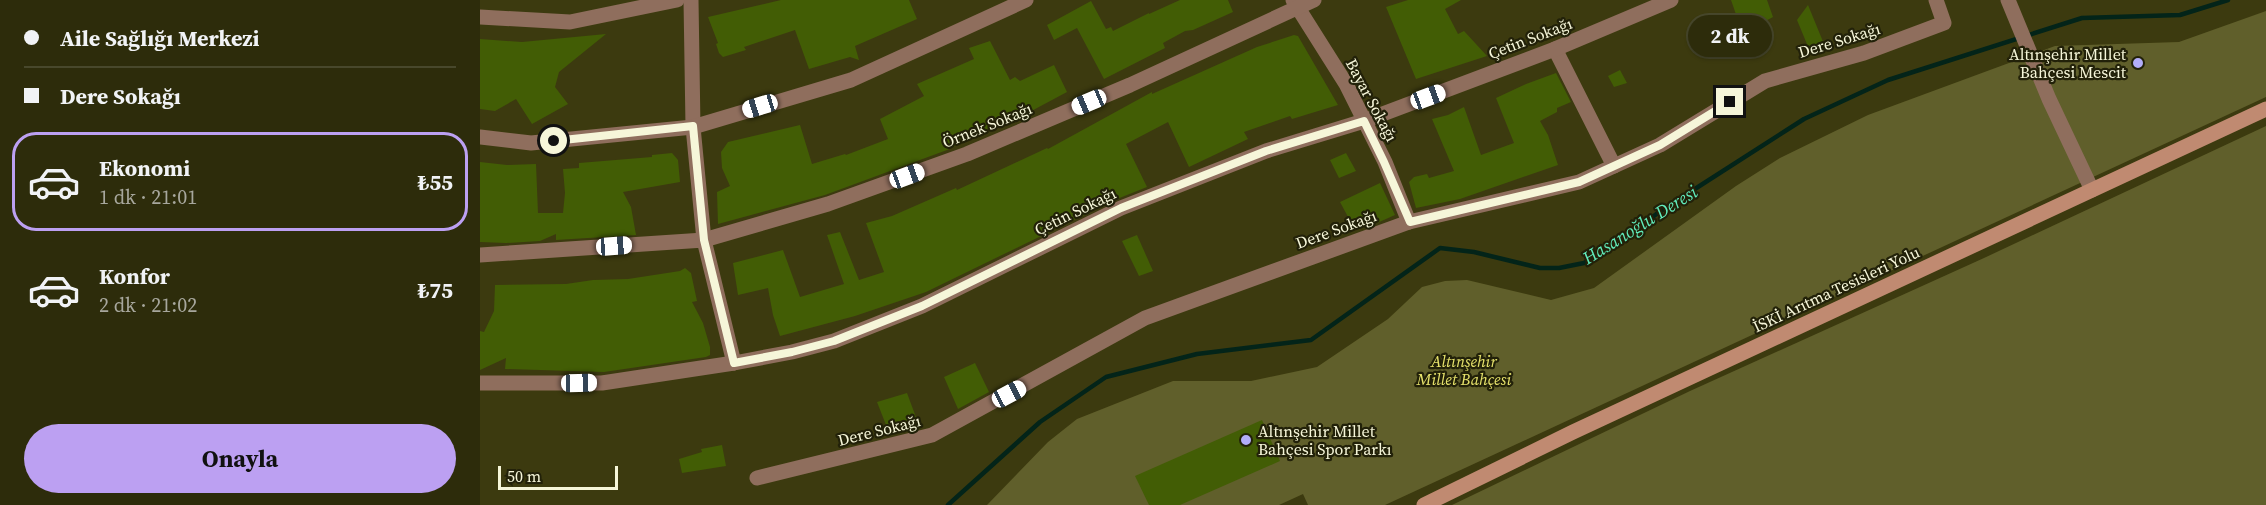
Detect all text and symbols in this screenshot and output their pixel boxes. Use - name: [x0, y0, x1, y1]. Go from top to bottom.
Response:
- street label: Çetin Sokağı: [1485, 12, 1575, 64]
- callout: 2 dk: [1688, 15, 1772, 57]
- street label: Dere Sokağı: [1795, 17, 1883, 63]
- text: 2 dk: [1711, 22, 1749, 50]
- text: Aile Sağlığı Merkezi: [60, 23, 260, 53]
- place label: Altınşehir Millet Bahçesi Mescit: [2009, 43, 2127, 83]
- street label: Bayar Sokağı: [1341, 55, 1403, 146]
- marker: Altınşehir Millet Bahçesi Mescit: [2131, 56, 2145, 70]
- text: Dere Sokağı: [60, 81, 181, 111]
- car: [1408, 82, 1448, 112]
- car: [1069, 87, 1109, 117]
- route end: [1716, 88, 1743, 115]
- car: [740, 92, 780, 120]
- street label: Örnek Sokağı: [939, 97, 1035, 153]
- route start: [540, 127, 567, 154]
- text: Ekonomi: [99, 153, 190, 183]
- icon: car: [27, 155, 81, 209]
- car: [887, 161, 927, 191]
- text: ₺55: [417, 167, 453, 197]
- water label: Hasanoğlu Deresi: [1577, 179, 1703, 271]
- street label: Çetin Sokağı: [1031, 182, 1120, 240]
- text: 1 dk · 21:01: [99, 183, 197, 211]
- street label: Dere Sokağı: [1292, 204, 1380, 254]
- car: [595, 236, 633, 256]
- street label: İSKİ Arıtma Tesisleri Yolu: [1749, 241, 1923, 337]
- text: Konfor: [99, 261, 170, 291]
- icon: car: [27, 263, 81, 317]
- text: ₺75: [417, 275, 453, 305]
- text: 2 dk · 21:02: [99, 291, 197, 319]
- park label: Altınşehir Millet Bahçesi: [1416, 350, 1511, 390]
- car: [561, 374, 597, 392]
- car: [989, 378, 1029, 410]
- street label: Dere Sokağı: [835, 409, 923, 451]
- place label: Altınşehir Millet Bahçesi Spor Parkı: [1258, 420, 1392, 460]
- button: Onayla: [24, 424, 456, 493]
- marker: Altınşehir Millet Bahçesi Spor Parkı: [1239, 433, 1253, 447]
- scale bar: [498, 463, 618, 490]
- text: 50 m: [507, 465, 541, 487]

